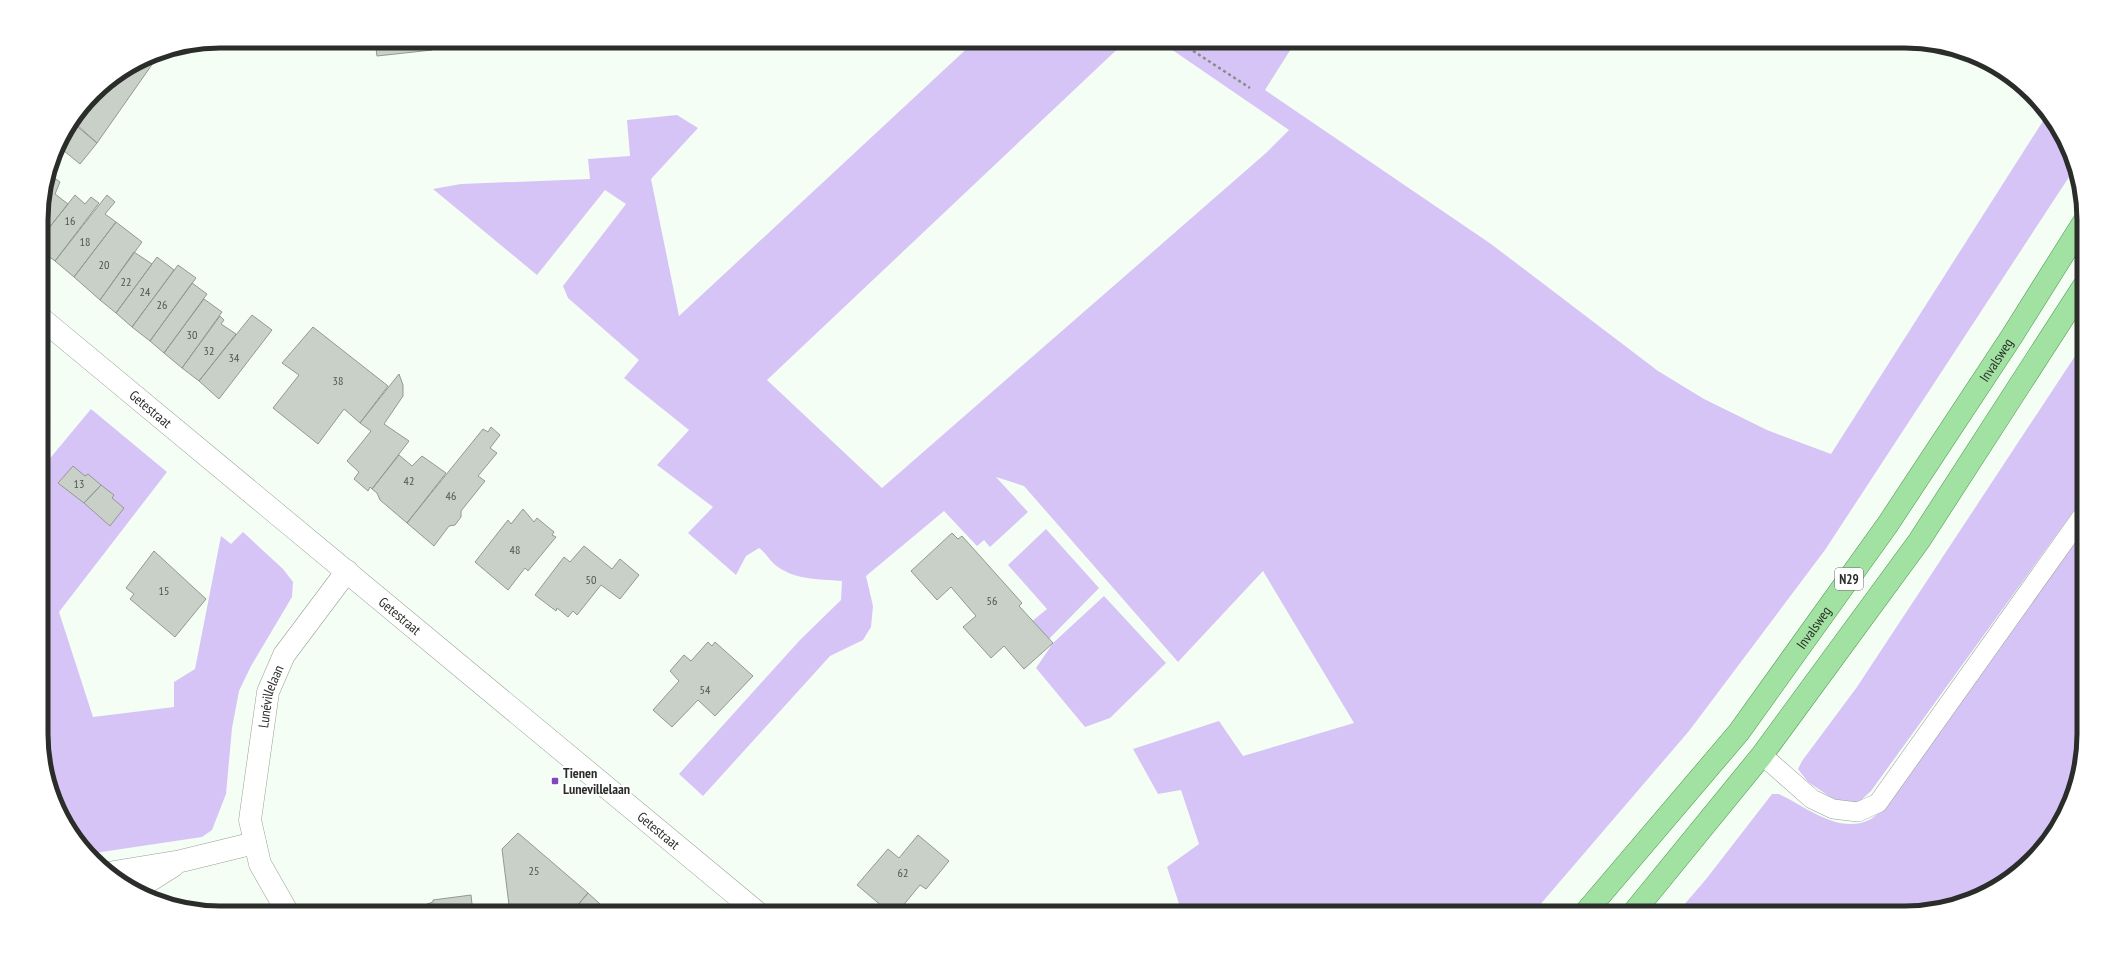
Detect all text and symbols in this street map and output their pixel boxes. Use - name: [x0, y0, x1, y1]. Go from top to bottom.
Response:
- house number: 16: [65, 213, 75, 228]
- house number: 18: [80, 234, 90, 249]
- house number: 20: [99, 257, 109, 272]
- house number: 22: [121, 274, 131, 289]
- house number: 24: [140, 284, 151, 299]
- house number: 26: [157, 297, 167, 312]
- house number: 30: [187, 327, 197, 342]
- street label: Invalsweg: [1975, 335, 2017, 385]
- house number: 32: [204, 343, 214, 358]
- house number: 34: [229, 350, 240, 365]
- house number: 38: [333, 373, 343, 388]
- street label: Getestraat: [126, 386, 176, 432]
- house number: 42: [404, 473, 414, 488]
- house number: 13: [74, 476, 84, 491]
- house number: 46: [446, 488, 456, 503]
- house number: 48: [510, 542, 520, 557]
- road number: N29: [1835, 568, 1863, 590]
- house number: 50: [586, 572, 596, 587]
- house number: 15: [159, 583, 169, 598]
- street label: Getestraat: [375, 593, 425, 639]
- house number: 56: [987, 593, 997, 608]
- street label: Invalsweg: [1792, 603, 1835, 653]
- street label: Lunévillelaan: [254, 662, 288, 729]
- house number: 54: [700, 682, 711, 697]
- place label: Tienen Lunevillelaan: [563, 764, 630, 798]
- marker: Tienen Lunevillelaan: [550, 776, 560, 786]
- street label: Getestraat: [634, 808, 683, 853]
- house number: 25: [529, 863, 539, 878]
- house number: 62: [898, 865, 908, 880]

